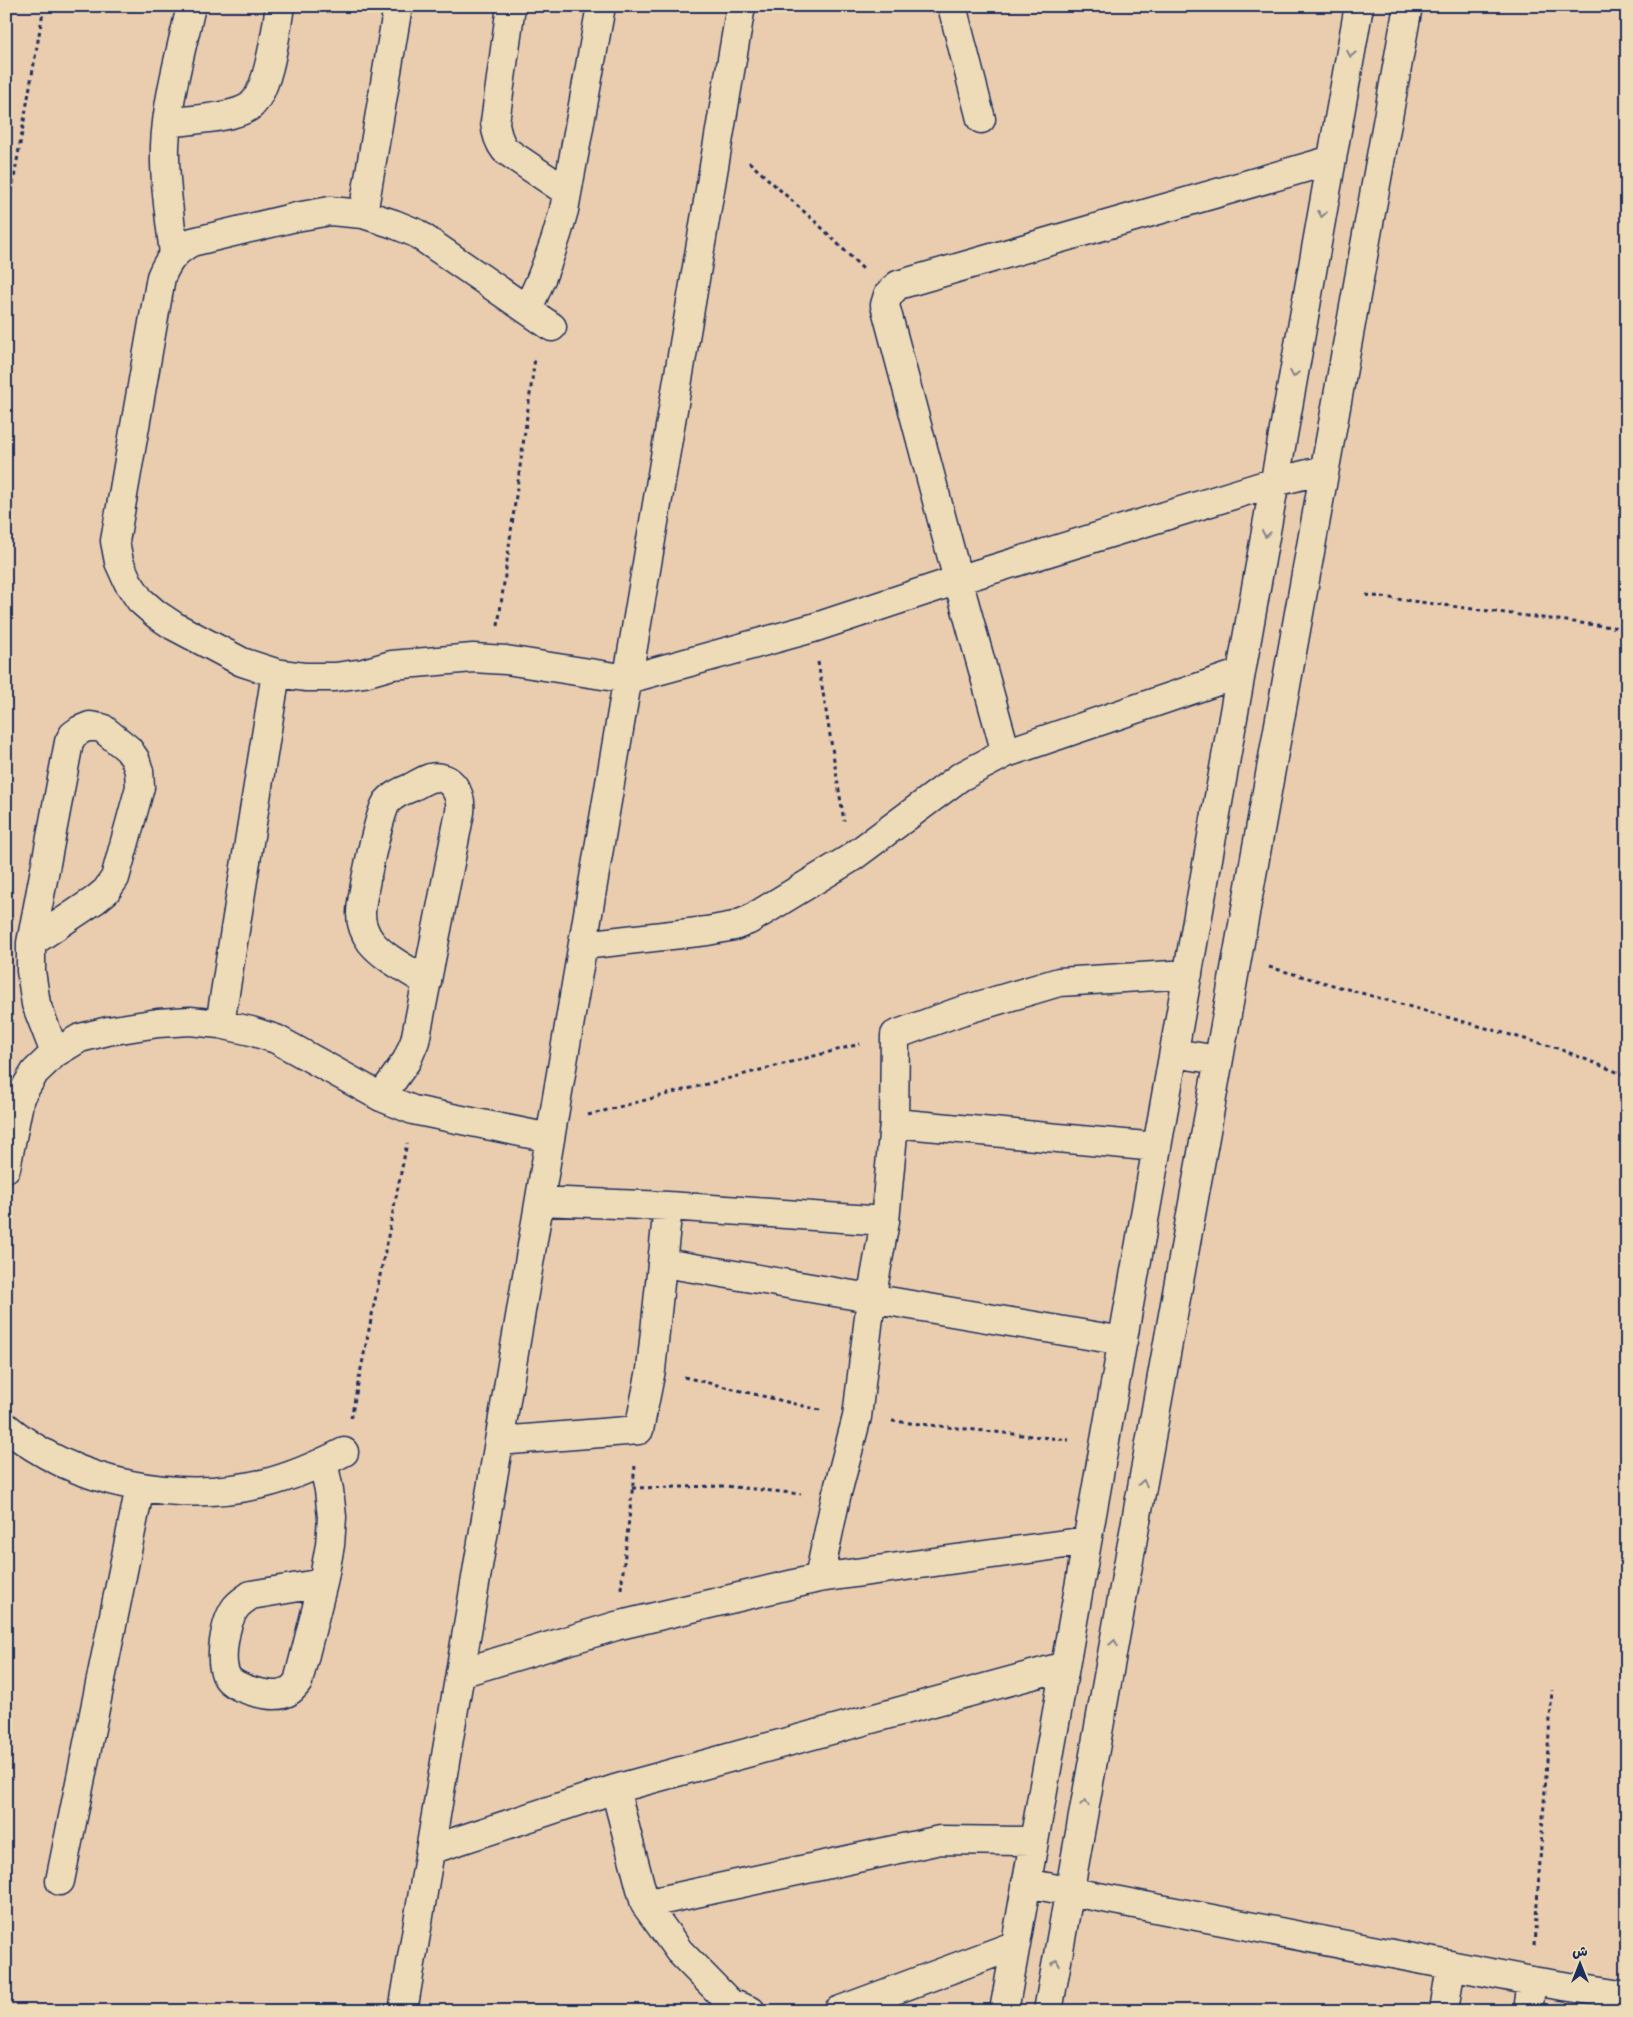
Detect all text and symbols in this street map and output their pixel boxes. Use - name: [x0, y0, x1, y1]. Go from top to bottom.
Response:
- one-way arrow: [1346, 50, 1356, 59]
- one-way arrow: [1318, 210, 1328, 219]
- one-way arrow: [1290, 370, 1300, 379]
- one-way arrow: [1261, 530, 1271, 539]
- one-way arrow: [1137, 1479, 1147, 1487]
- one-way arrow: [1108, 1639, 1118, 1647]
- one-way arrow: [1080, 1798, 1090, 1807]
- north arrow: [1556, 1940, 1606, 1990]
- text: ش: [1572, 1943, 1588, 1961]
- one-way arrow: [1051, 1958, 1061, 1967]

